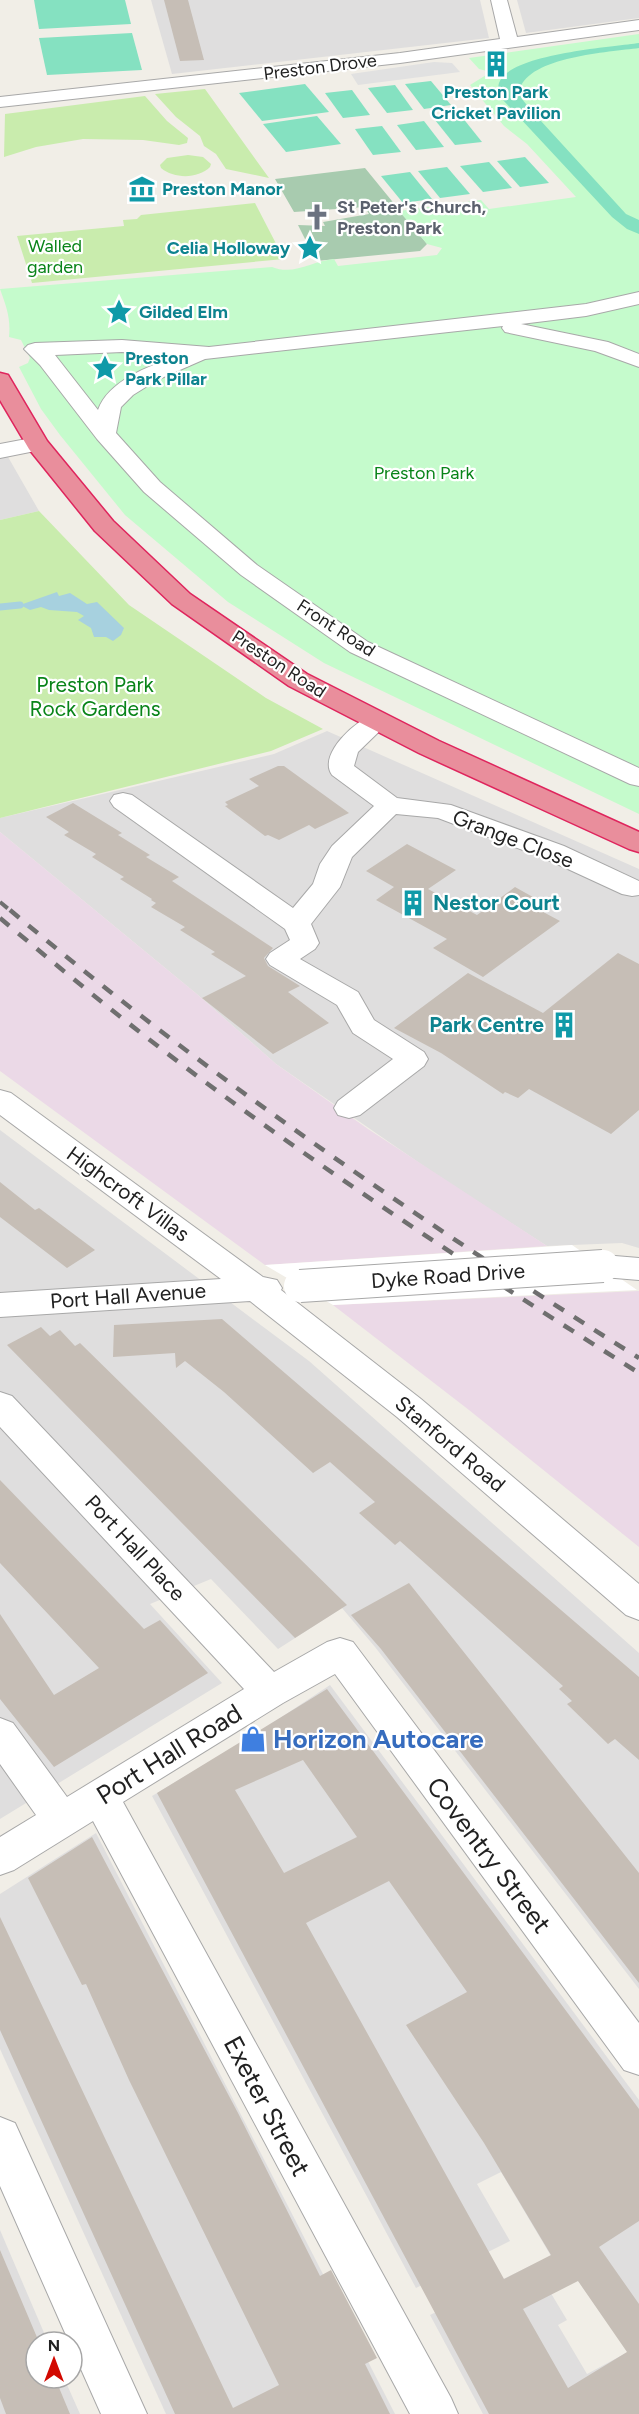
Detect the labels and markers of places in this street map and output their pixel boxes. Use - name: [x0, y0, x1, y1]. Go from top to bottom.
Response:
- building icon: Preston Park Cricket Pavilion: [481, 49, 511, 79]
- place label: Preston Park Cricket Pavilion: [431, 81, 561, 124]
- museum icon: Preston Manor: [127, 174, 157, 204]
- place label: Preston Manor: [162, 178, 283, 200]
- place label: St Peter's Church, Preston Park: [337, 196, 486, 239]
- church icon: St Peter's Church, Preston Park: [302, 202, 332, 232]
- place icon: Celia Holloway: [295, 233, 325, 263]
- place label: Celia Holloway: [167, 237, 291, 259]
- place icon: Gilded Elm: [104, 297, 134, 327]
- place label: Gilded Elm: [139, 301, 228, 323]
- place label: Preston Park Pillar: [125, 347, 207, 390]
- place icon: Preston Park Pillar: [90, 353, 120, 383]
- building icon: Nestor Court: [398, 888, 428, 918]
- place label: Nestor Court: [433, 890, 560, 915]
- building icon: Park Centre: [549, 1010, 579, 1040]
- place label: Park Centre: [429, 1012, 544, 1037]
- place label: Horizon Autocare: [273, 1723, 484, 1755]
- shop icon: Horizon Autocare: [238, 1724, 268, 1754]

